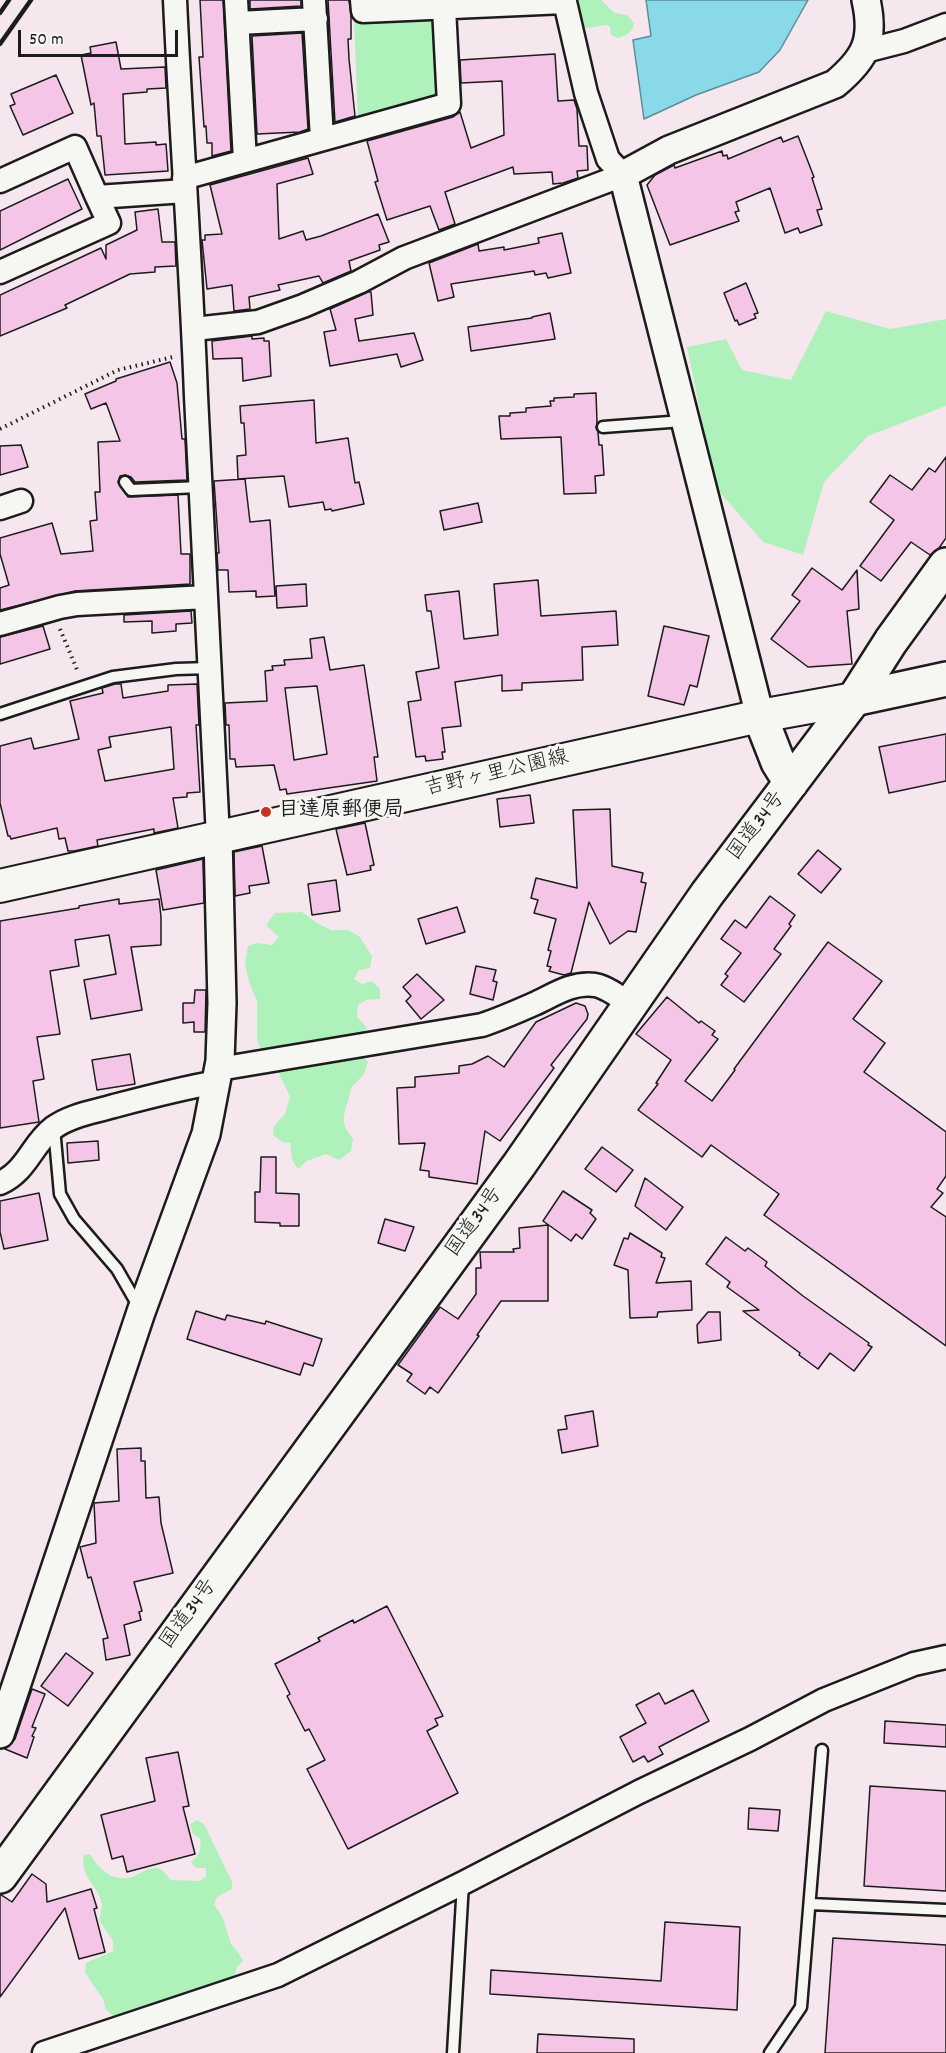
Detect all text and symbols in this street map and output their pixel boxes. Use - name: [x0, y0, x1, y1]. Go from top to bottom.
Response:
- scale bar: [21, 18, 182, 56]
- text: 50 m: [29, 28, 64, 53]
- street label: 吉野ヶ里公園線: [423, 746, 571, 804]
- street label: 国道34号: [724, 787, 792, 867]
- place label: 目達原郵便局: [278, 799, 404, 825]
- marker: 目達原郵便局: [259, 805, 273, 819]
- street label: 国道34号: [442, 1183, 510, 1263]
- street label: 国道34号: [156, 1575, 224, 1655]

